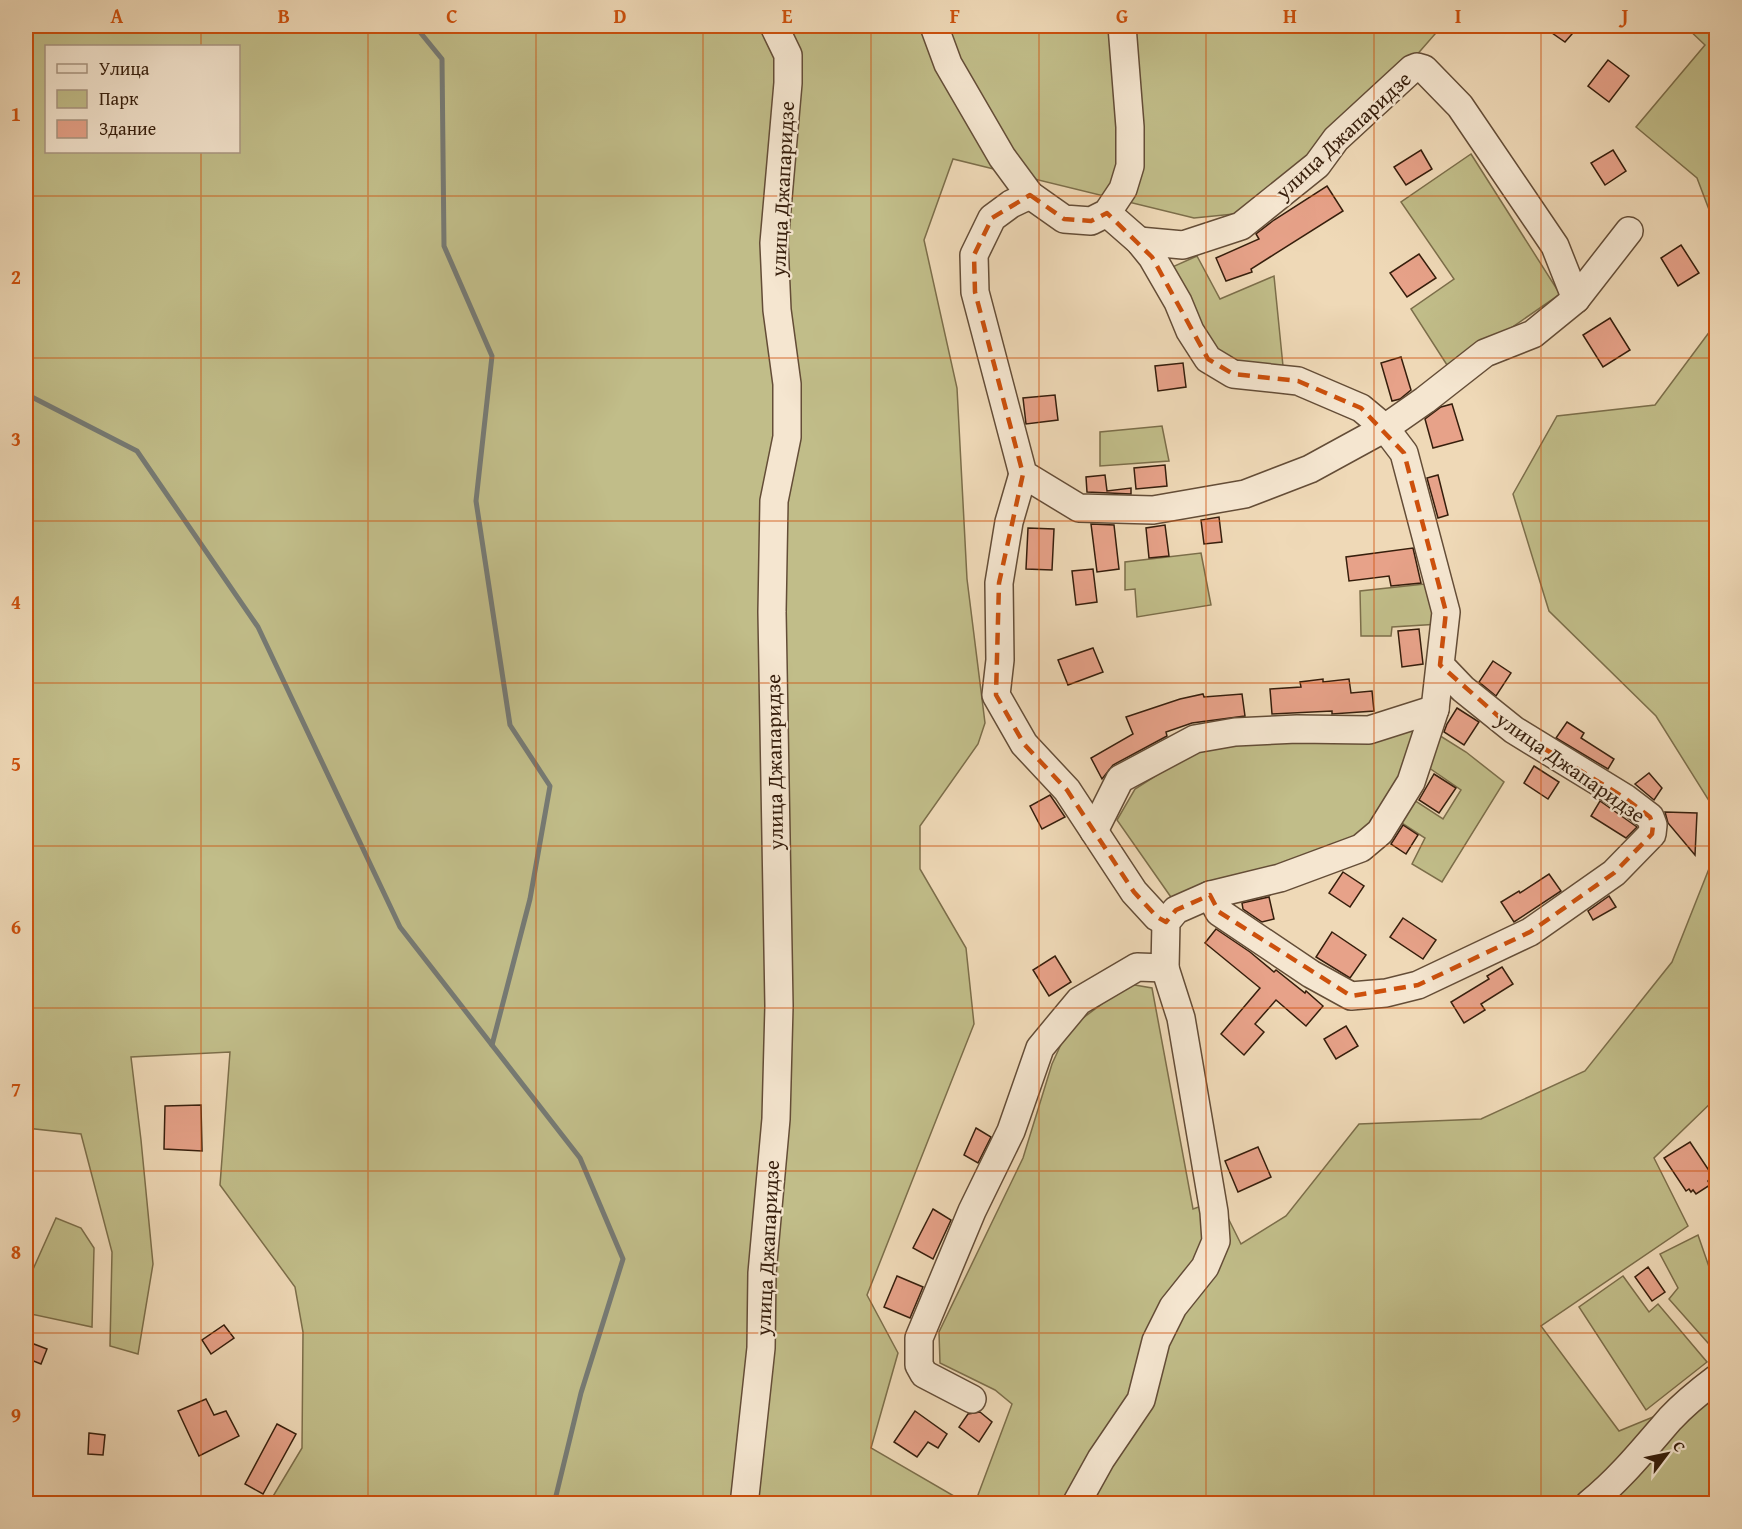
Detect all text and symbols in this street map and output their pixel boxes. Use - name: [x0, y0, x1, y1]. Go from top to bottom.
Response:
- text: A: [111, 1, 124, 30]
- text: B: [278, 1, 290, 30]
- text: C: [446, 1, 458, 30]
- text: D: [613, 1, 627, 30]
- text: E: [782, 1, 793, 30]
- text: F: [950, 1, 960, 30]
- text: G: [1116, 1, 1128, 30]
- text: H: [1283, 1, 1297, 30]
- text: I: [1455, 1, 1461, 30]
- text: J: [1619, 1, 1629, 30]
- legend: [45, 45, 240, 153]
- text: Улица: [99, 55, 150, 82]
- street label: улица Джапаридзе: [1267, 63, 1418, 207]
- text: Парк: [99, 85, 139, 112]
- text: 1: [11, 99, 21, 128]
- street label: улица Джапаридзе: [762, 100, 802, 279]
- text: Здание: [99, 115, 156, 142]
- text: 2: [11, 262, 21, 291]
- text: 3: [11, 424, 21, 453]
- text: 4: [11, 587, 21, 616]
- street label: улица Джапаридзе: [757, 674, 791, 851]
- street label: улица Джапаридзе: [1489, 703, 1652, 830]
- text: 5: [11, 749, 21, 778]
- text: 6: [11, 912, 21, 941]
- text: 7: [11, 1074, 21, 1103]
- street label: улица Джапаридзе: [747, 1159, 787, 1338]
- text: 8: [11, 1237, 21, 1266]
- text: 9: [11, 1400, 21, 1429]
- north arrow: [1637, 1424, 1697, 1484]
- text: С: [1667, 1436, 1692, 1456]

